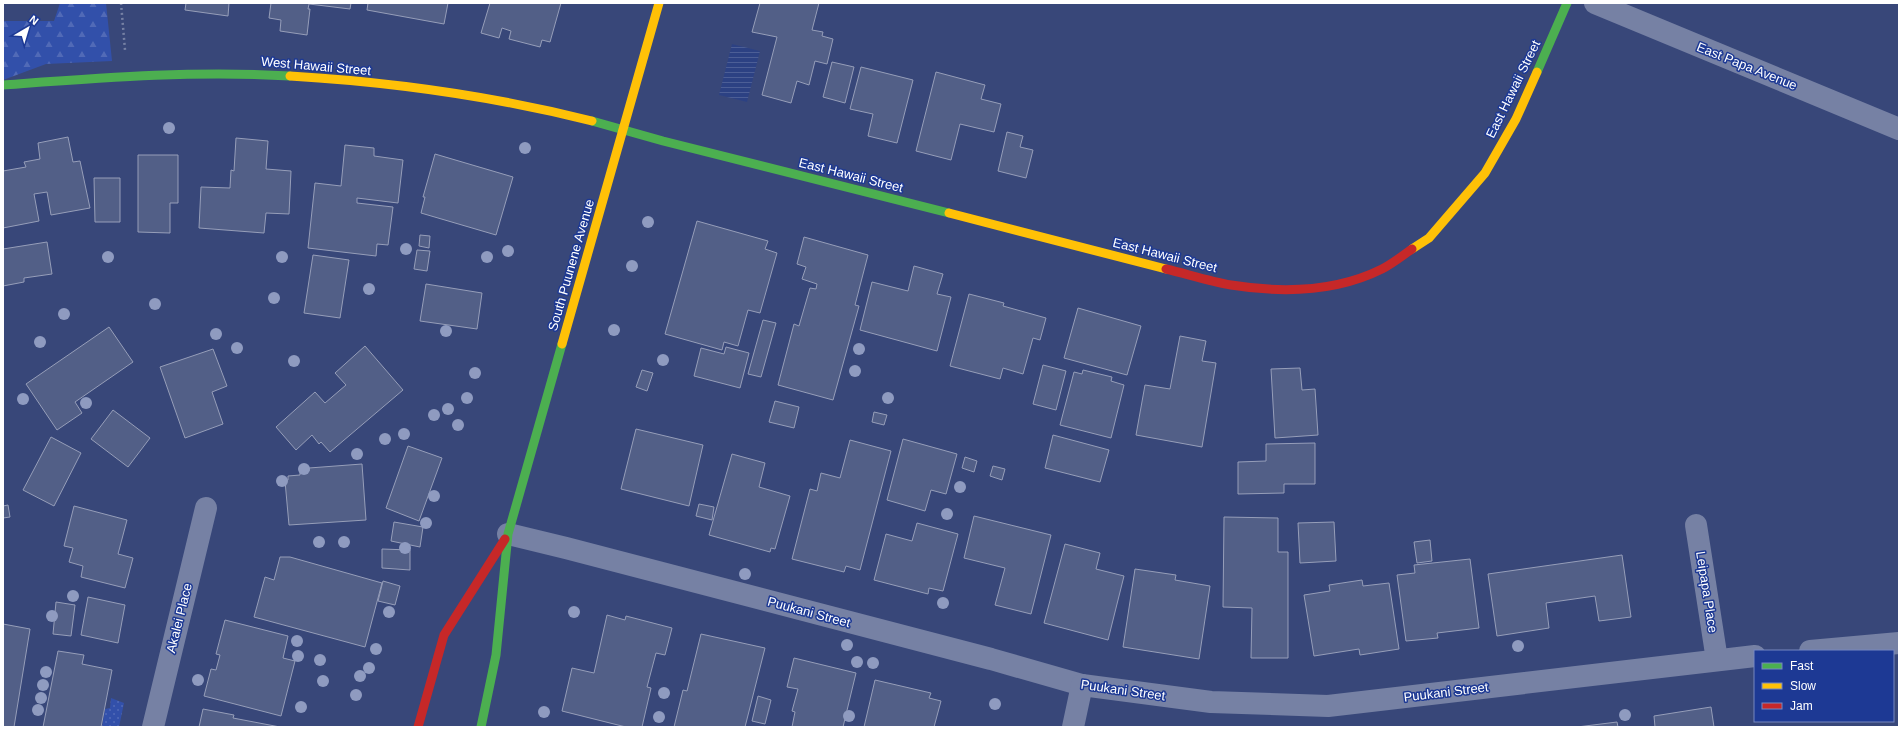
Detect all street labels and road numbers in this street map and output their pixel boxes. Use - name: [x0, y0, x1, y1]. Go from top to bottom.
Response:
- street label: East Hawaii Street: [1483, 37, 1543, 140]
- street label: East Papa Avenue: [1695, 39, 1799, 93]
- street label: West Hawaii Street: [260, 54, 372, 78]
- street label: East Hawaii Street: [797, 155, 905, 195]
- street label: South Puunene Avenue: [545, 197, 597, 333]
- street label: East Hawaii Street: [1111, 235, 1219, 275]
- street label: Leipapa Place: [1693, 550, 1721, 634]
- street label: Akalei Place: [163, 581, 195, 655]
- street label: Puukani Street: [766, 594, 852, 630]
- street label: Puukani Street: [1080, 677, 1167, 703]
- street label: Puukani Street: [1403, 679, 1490, 705]

